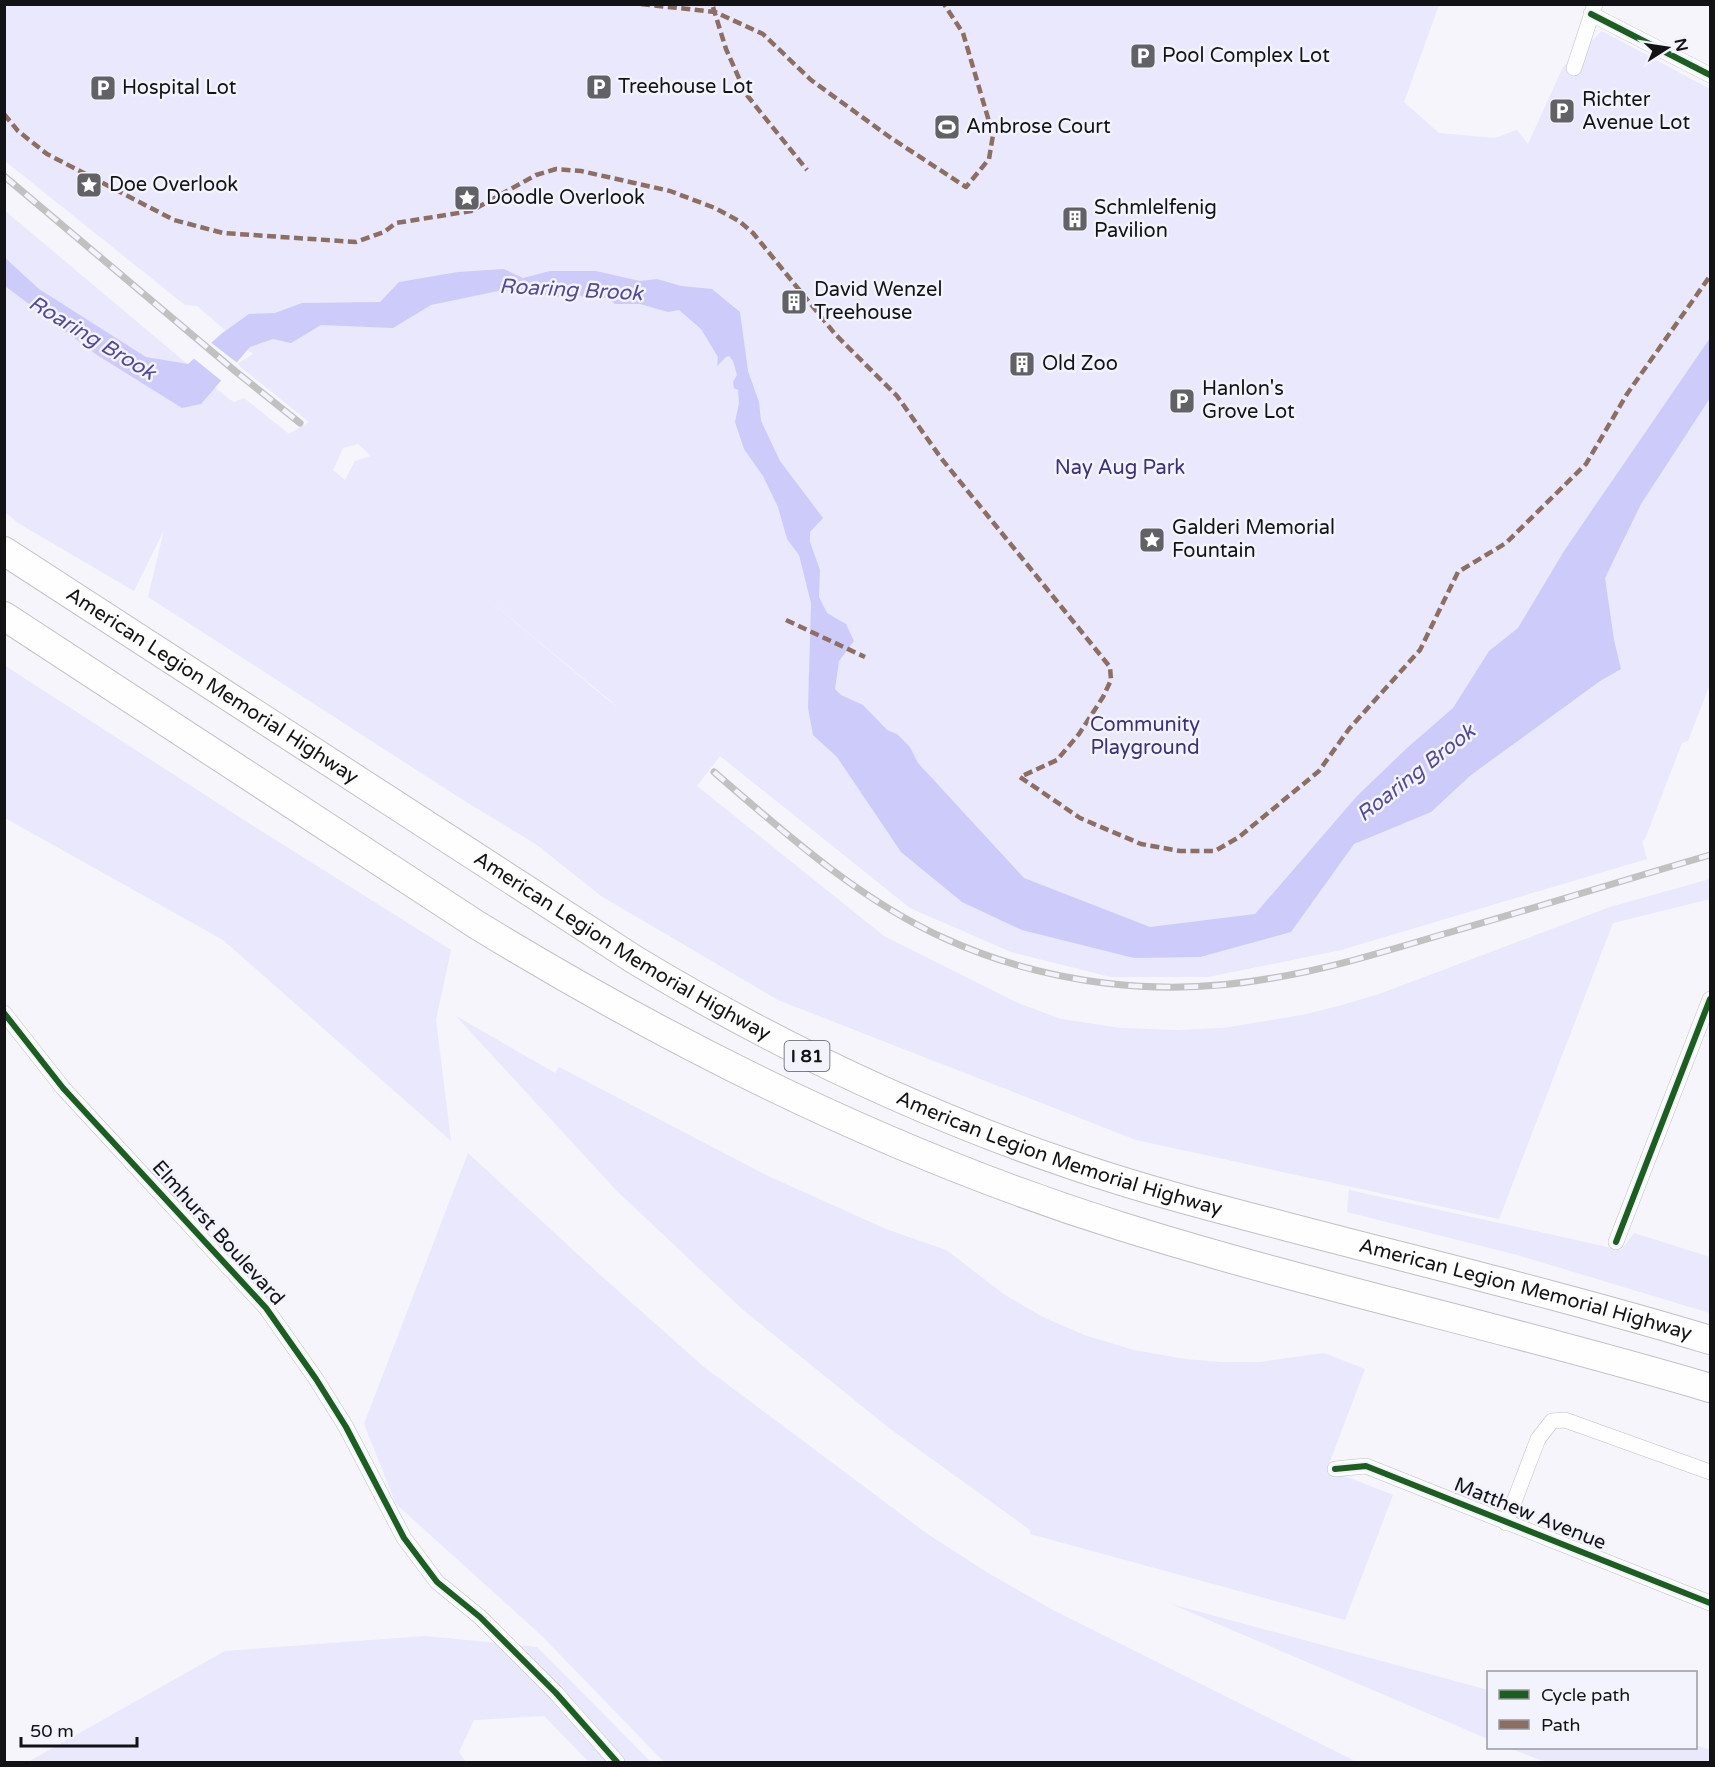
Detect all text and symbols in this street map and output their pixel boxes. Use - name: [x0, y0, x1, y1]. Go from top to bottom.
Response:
- north arrow: [1637, 18, 1697, 78]
- text: N: [1670, 37, 1692, 53]
- parking icon: Pool Complex Lot: [1128, 41, 1158, 71]
- place label: Pool Complex Lot: [1162, 44, 1330, 68]
- parking icon: Treehouse Lot: [584, 72, 614, 102]
- parking icon: Hospital Lot: [88, 73, 118, 103]
- place label: Treehouse Lot: [618, 75, 753, 99]
- place label: Hospital Lot: [122, 76, 237, 100]
- place label: Richter Avenue Lot: [1582, 88, 1690, 135]
- parking icon: Richter Avenue Lot: [1547, 96, 1577, 126]
- sports icon: Ambrose Court: [932, 112, 962, 142]
- place label: Ambrose Court: [966, 115, 1111, 139]
- place icon: Doe Overlook: [74, 170, 104, 200]
- place label: Doe Overlook: [109, 173, 238, 197]
- place icon: Doodle Overlook: [452, 183, 482, 213]
- place label: Doodle Overlook: [486, 186, 645, 210]
- place label: Schmlelfenig Pavilion: [1094, 196, 1217, 243]
- building icon: Schmlelfenig Pavilion: [1060, 204, 1090, 234]
- water label: Roaring Brook: [499, 274, 645, 306]
- place label: David Wenzel Treehouse: [814, 278, 942, 325]
- building icon: David Wenzel Treehouse: [779, 287, 809, 317]
- water label: Roaring Brook: [24, 290, 161, 386]
- building icon: Old Zoo: [1007, 349, 1037, 379]
- place label: Old Zoo: [1042, 352, 1118, 376]
- place label: Hanlon's Grove Lot: [1202, 377, 1295, 424]
- parking icon: Hanlon's Grove Lot: [1167, 386, 1197, 416]
- park label: Nay Aug Park: [1055, 456, 1185, 480]
- place label: Galderi Memorial Fountain: [1172, 516, 1335, 563]
- place icon: Galderi Memorial Fountain: [1137, 525, 1167, 555]
- street label: American Legion Memorial Highway: [61, 582, 363, 790]
- park label: Community Playground: [1090, 713, 1200, 760]
- water label: Roaring Brook: [1352, 718, 1481, 827]
- street label: American Legion Memorial Highway: [469, 847, 775, 1046]
- road number: I 81: [784, 1041, 830, 1071]
- street label: American Legion Memorial Highway: [893, 1086, 1225, 1221]
- street label: Elmhurst Boulevard: [147, 1156, 289, 1310]
- street label: American Legion Memorial Highway: [1356, 1234, 1695, 1346]
- street label: Matthew Avenue: [1451, 1473, 1609, 1555]
- legend: [1487, 1671, 1697, 1749]
- text: Cycle path: [1541, 1684, 1630, 1706]
- scale bar: [21, 1710, 136, 1748]
- text: Path: [1541, 1714, 1580, 1736]
- text: 50 m: [30, 1720, 74, 1742]

